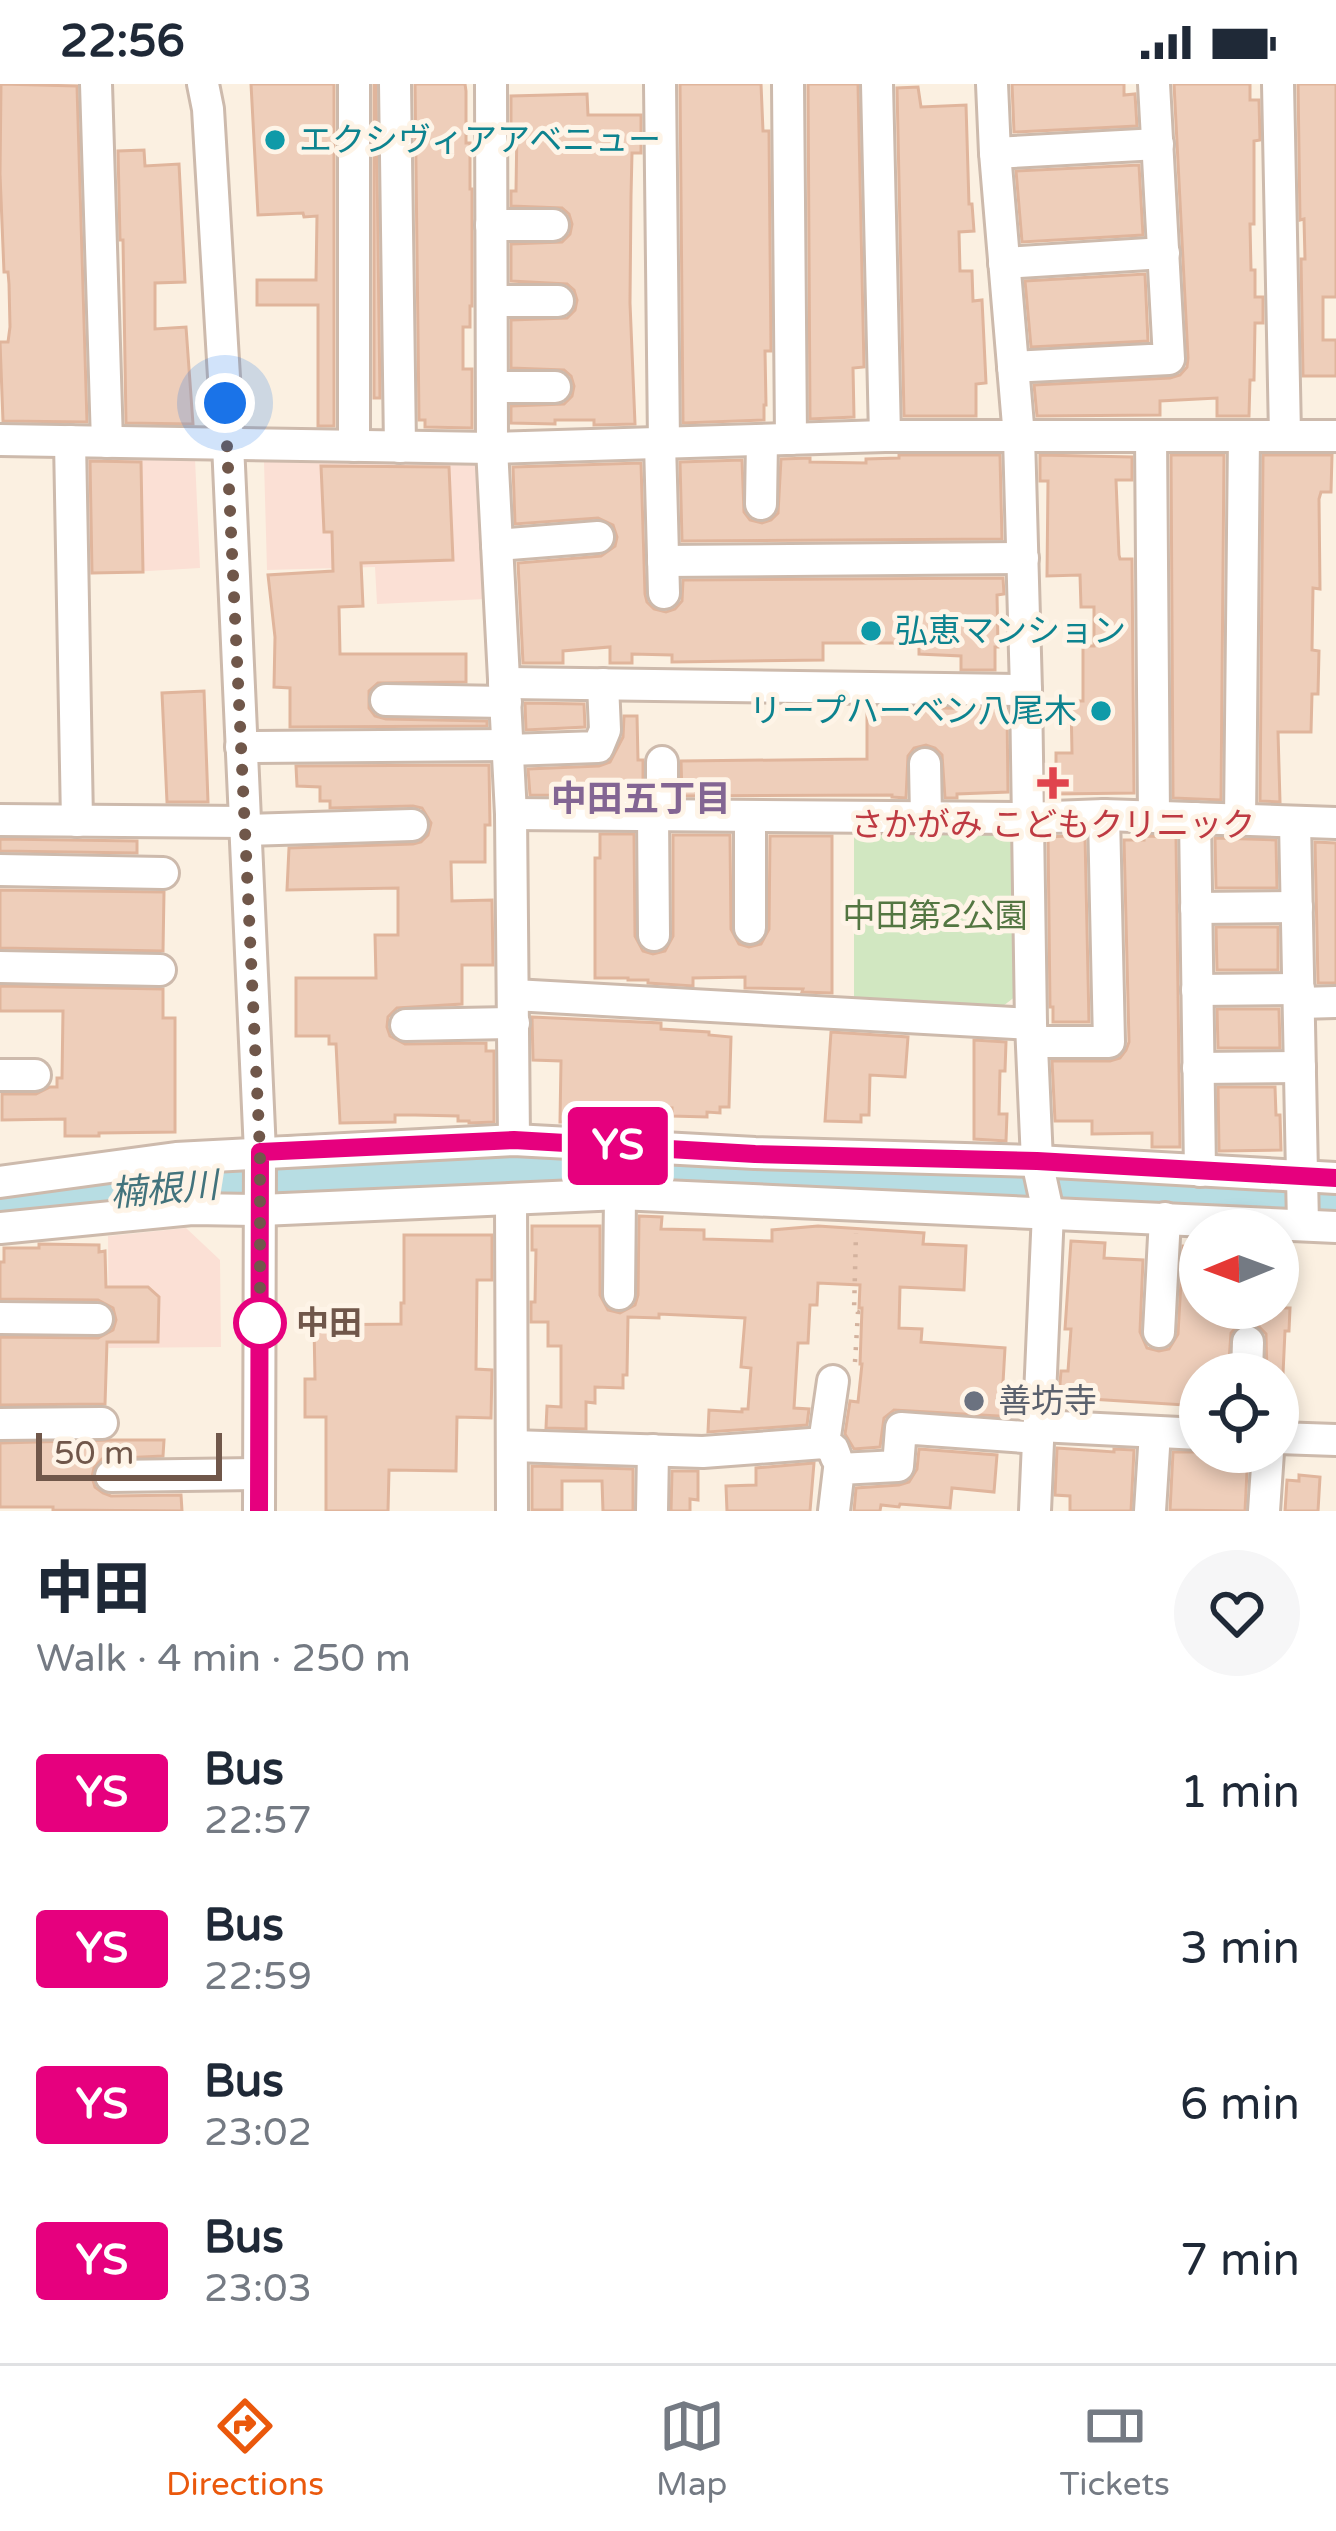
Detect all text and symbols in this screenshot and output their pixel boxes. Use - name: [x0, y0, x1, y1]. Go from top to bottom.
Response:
- text: 22:56: [60, 15, 185, 69]
- place label: エクシヴィアアベニュー: [299, 121, 661, 160]
- marker: エクシヴィアアベニュー: [262, 127, 288, 153]
- your location: [195, 373, 255, 433]
- place label: 弘恵マンション: [895, 612, 1126, 651]
- marker: 弘恵マンション: [858, 618, 884, 644]
- place label: リープハーベン八尾木: [749, 692, 1077, 731]
- marker: リープハーベン八尾木: [1088, 698, 1114, 724]
- marker: さかがみ こどもクリニック: [1037, 767, 1069, 799]
- district label: 中田五丁目: [551, 778, 731, 821]
- place label: さかがみ こどもクリニック: [851, 806, 1255, 845]
- park label: 中田第2公園: [842, 897, 1028, 936]
- line badge: YS: [564, 1107, 672, 1185]
- text: YS: [592, 1120, 644, 1171]
- water label: 楠根川: [108, 1164, 224, 1216]
- north arrow: [1179, 1209, 1299, 1329]
- map controls: [1179, 1209, 1299, 1473]
- marker: 中田: [235, 1298, 285, 1348]
- place label: 中田: [296, 1304, 362, 1343]
- button: locate: [1179, 1353, 1299, 1473]
- place label: 善坊寺: [998, 1382, 1097, 1421]
- marker: 善坊寺: [961, 1388, 987, 1414]
- scale bar: [36, 1427, 222, 1480]
- text: 50 m: [54, 1434, 134, 1473]
- button: heart: [1174, 1550, 1300, 1676]
- text: 中田: [36, 1556, 150, 1624]
- text: Walk · 4 min · 250 m: [36, 1635, 411, 1682]
- text: Bus: [204, 1743, 284, 1797]
- text: 1 min: [1180, 1766, 1300, 1820]
- text: YS: [76, 1767, 128, 1818]
- text: 22:57: [204, 1797, 312, 1844]
- text: Bus: [204, 1899, 284, 1953]
- text: 3 min: [1180, 1922, 1300, 1976]
- text: YS: [76, 1923, 128, 1974]
- text: 22:59: [204, 1953, 312, 2000]
- text: Bus: [204, 2055, 284, 2109]
- text: 6 min: [1180, 2078, 1300, 2132]
- text: YS: [76, 2079, 128, 2130]
- text: 23:02: [204, 2109, 312, 2156]
- text: Bus: [204, 2211, 284, 2265]
- text: 7 min: [1180, 2234, 1300, 2288]
- text: YS: [76, 2235, 128, 2286]
- text: 23:03: [204, 2265, 312, 2312]
- tab: Directions: [166, 2393, 324, 2504]
- tab: Map: [656, 2393, 727, 2504]
- tab: Tickets: [1060, 2393, 1170, 2504]

